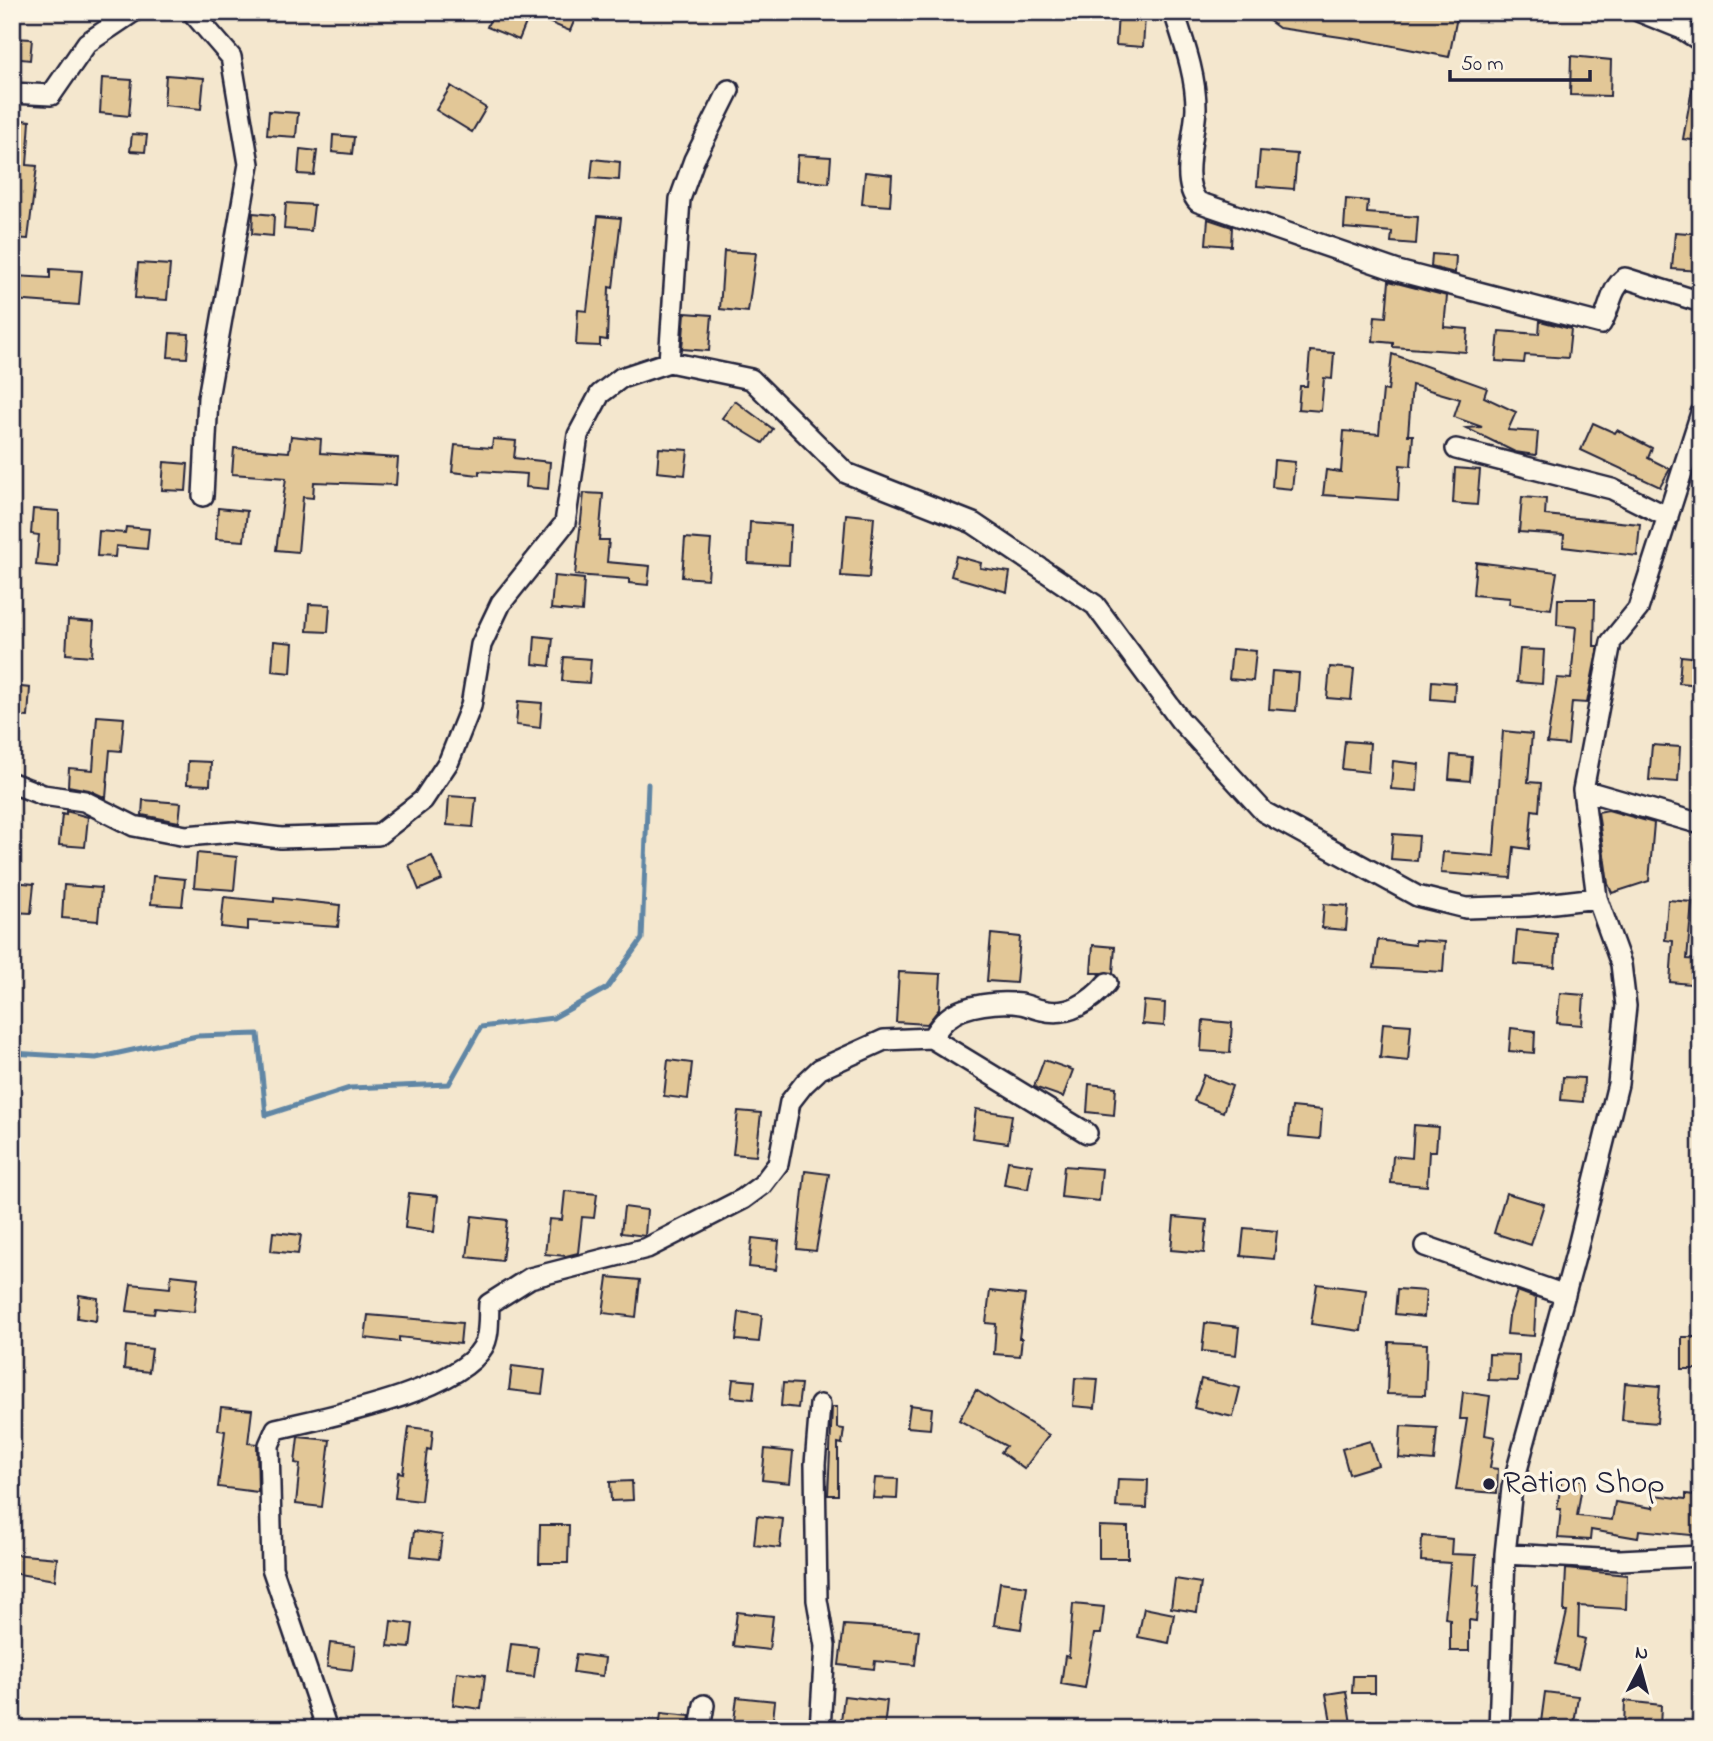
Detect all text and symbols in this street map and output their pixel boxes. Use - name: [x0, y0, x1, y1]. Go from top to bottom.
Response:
- scale bar: [1450, 38, 1590, 82]
- text: 50 m: [1461, 50, 1504, 80]
- place label: Ration Shop: [1503, 1461, 1665, 1508]
- marker: Ration Shop: [1481, 1476, 1497, 1492]
- north arrow: [1604, 1632, 1674, 1702]
- text: N: [1634, 1639, 1649, 1668]

